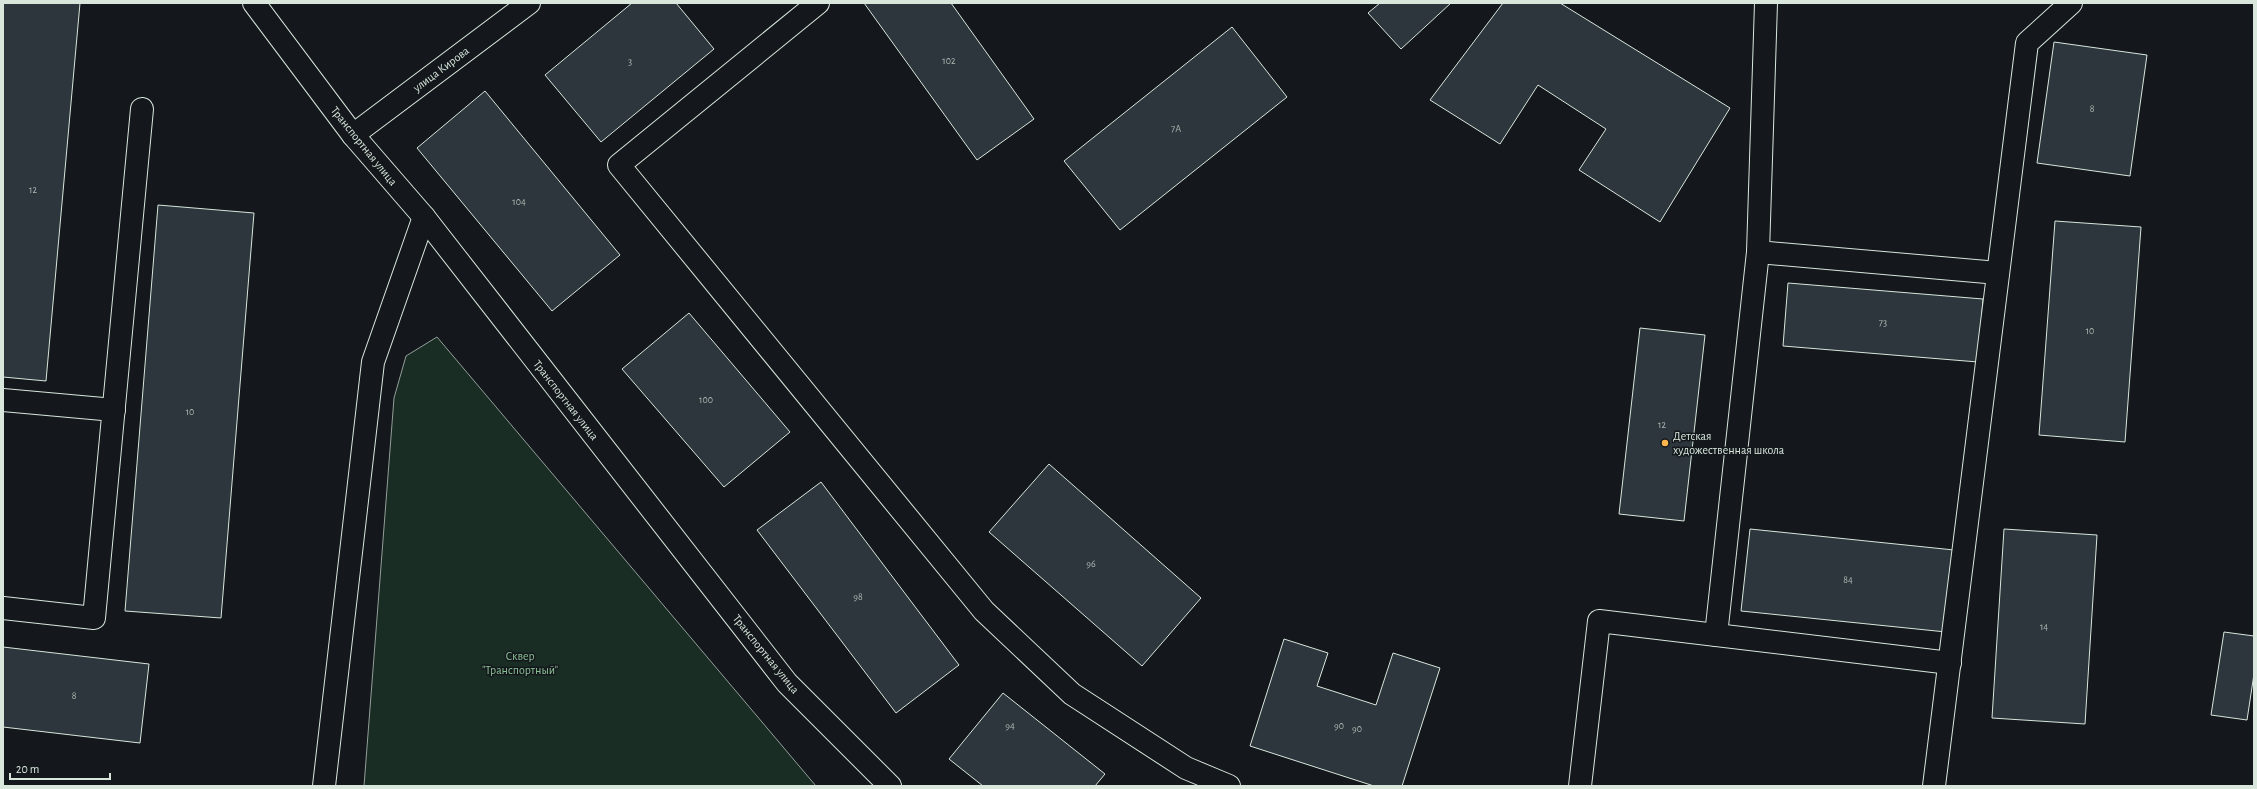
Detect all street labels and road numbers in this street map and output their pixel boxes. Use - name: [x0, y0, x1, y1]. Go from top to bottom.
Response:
- street label: улица Кирова: [410, 44, 472, 95]
- street label: Транспортная улица: [328, 104, 400, 189]
- street label: Транспортная улица: [530, 358, 601, 443]
- street label: Транспортная улица: [730, 612, 802, 697]

